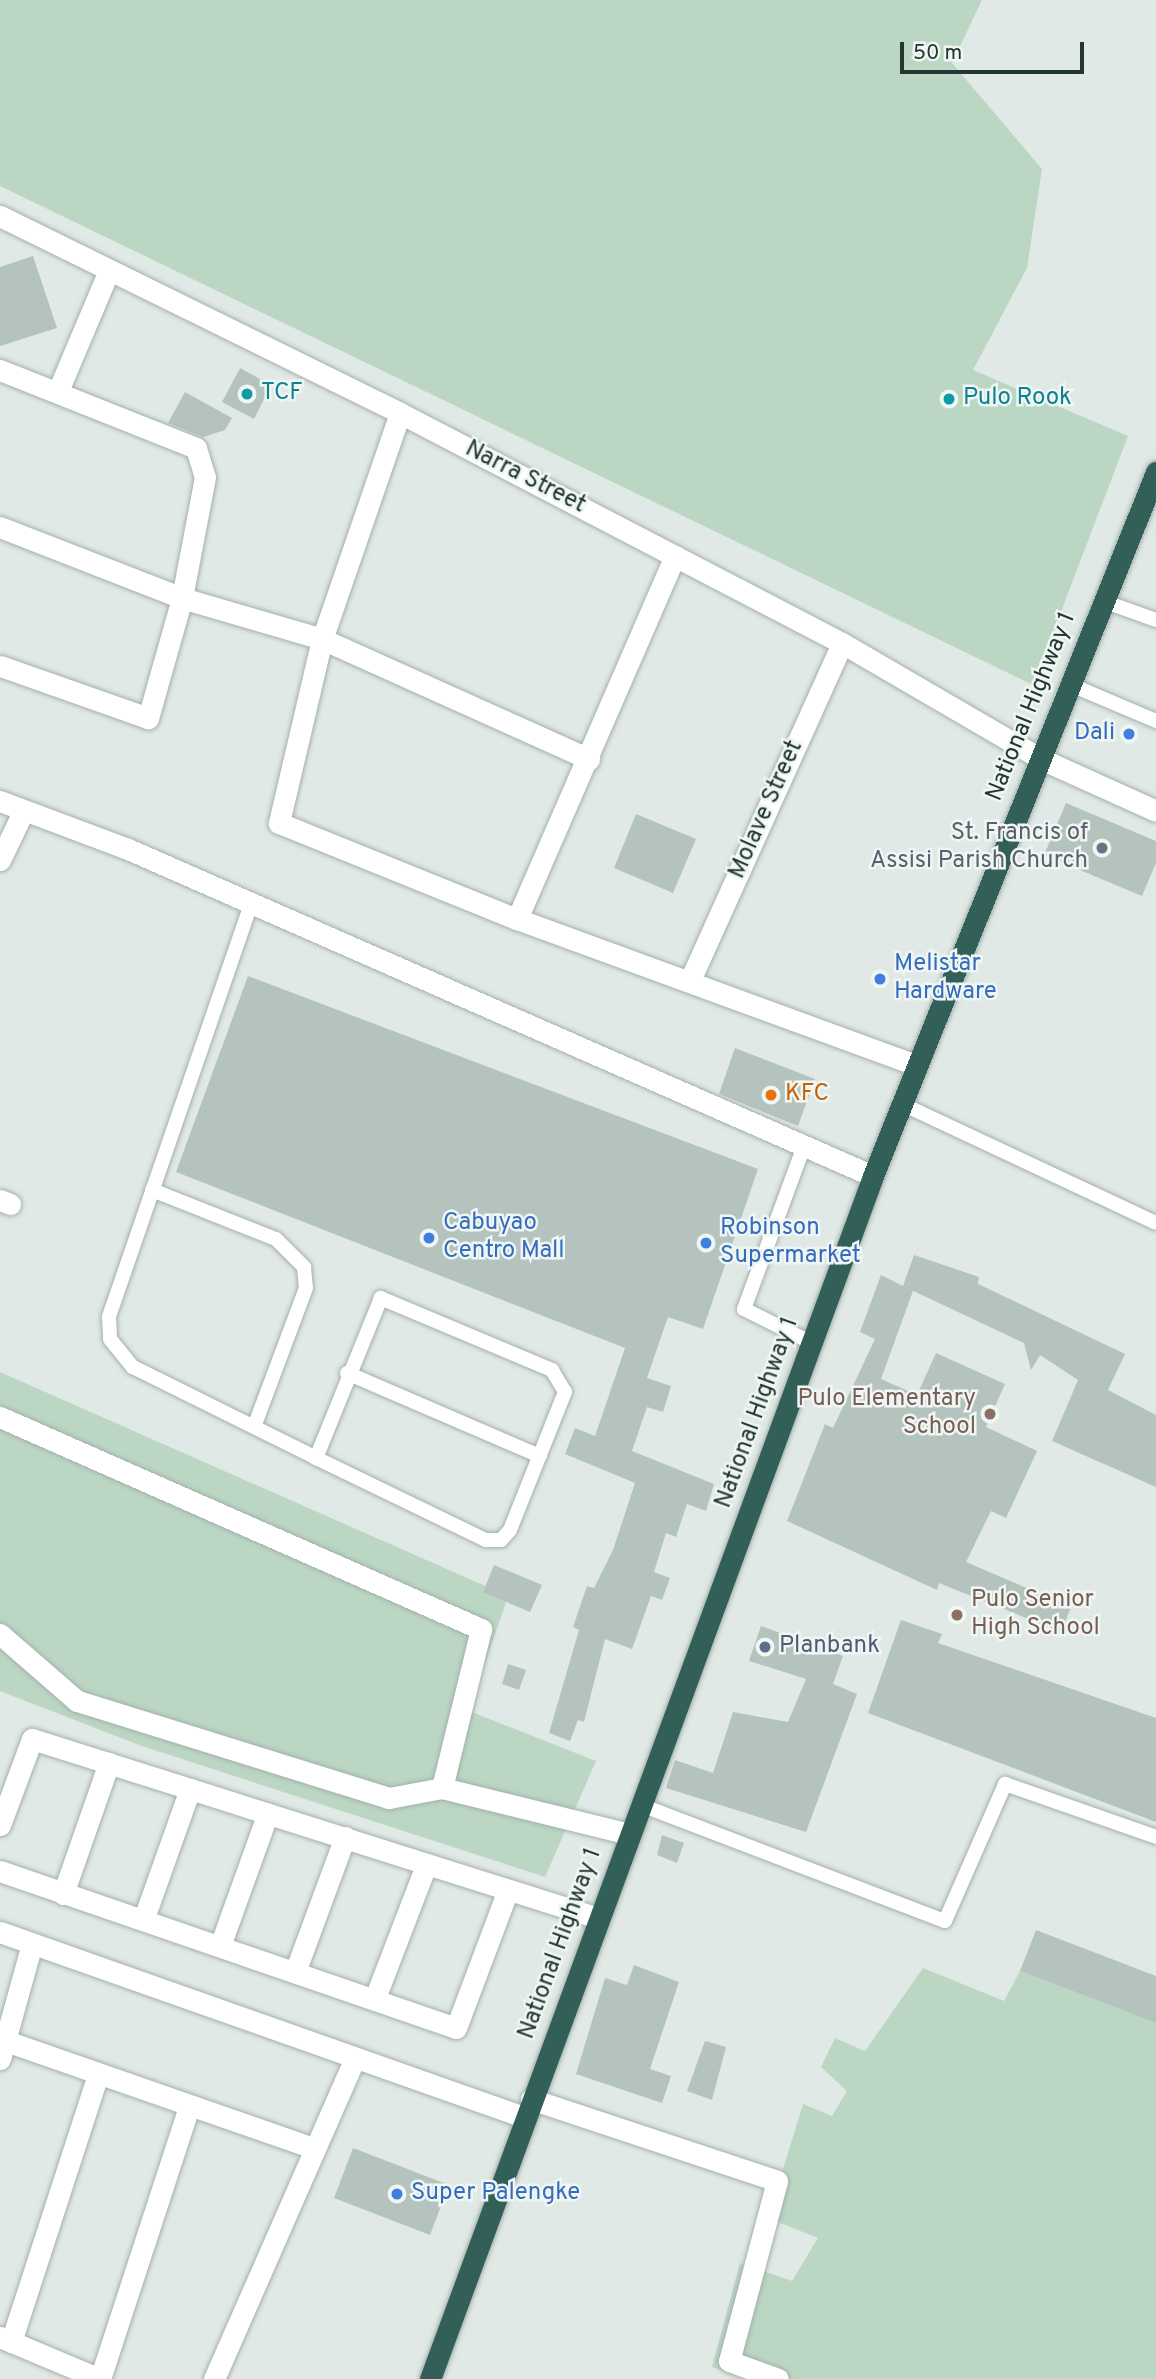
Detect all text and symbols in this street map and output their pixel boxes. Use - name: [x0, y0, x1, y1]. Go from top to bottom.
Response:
- scale bar: [904, 28, 1088, 72]
- text: 50 m: [913, 40, 962, 67]
- place label: TCF: [261, 380, 303, 408]
- place label: Pulo Rook: [963, 385, 1072, 413]
- marker: TCF: [239, 386, 255, 402]
- marker: Pulo Rook: [941, 391, 957, 407]
- street label: Narra Street: [460, 435, 590, 521]
- street label: National Highway 1: [981, 608, 1083, 806]
- place label: Dali: [1074, 720, 1115, 748]
- marker: Dali: [1121, 726, 1137, 742]
- street label: Molave Street: [724, 736, 810, 884]
- place label: St. Francis of Assisi Parish Church: [870, 820, 1088, 876]
- marker: St. Francis of Assisi Parish Church: [1094, 840, 1110, 856]
- place label: Melistar Hardware: [894, 951, 997, 1007]
- marker: Melistar Hardware: [872, 971, 888, 987]
- place label: KFC: [785, 1081, 829, 1109]
- marker: KFC: [763, 1087, 779, 1103]
- place label: Cabuyao Centro Mall: [443, 1210, 565, 1266]
- place label: Robinson Supermarket: [720, 1215, 861, 1271]
- marker: Cabuyao Centro Mall: [421, 1230, 437, 1246]
- marker: Robinson Supermarket: [698, 1235, 714, 1251]
- street label: National Highway 1: [710, 1314, 806, 1512]
- place label: Pulo Elementary School: [798, 1386, 976, 1442]
- marker: Pulo Elementary School: [982, 1406, 998, 1422]
- place label: Pulo Senior High School: [971, 1587, 1100, 1643]
- marker: Pulo Senior High School: [949, 1607, 965, 1623]
- place label: Planbank: [779, 1633, 880, 1661]
- marker: Planbank: [757, 1639, 773, 1655]
- street label: National Highway 1: [513, 1845, 609, 2043]
- place label: Super Palengke: [411, 2180, 580, 2208]
- marker: Super Palengke: [389, 2186, 405, 2202]

